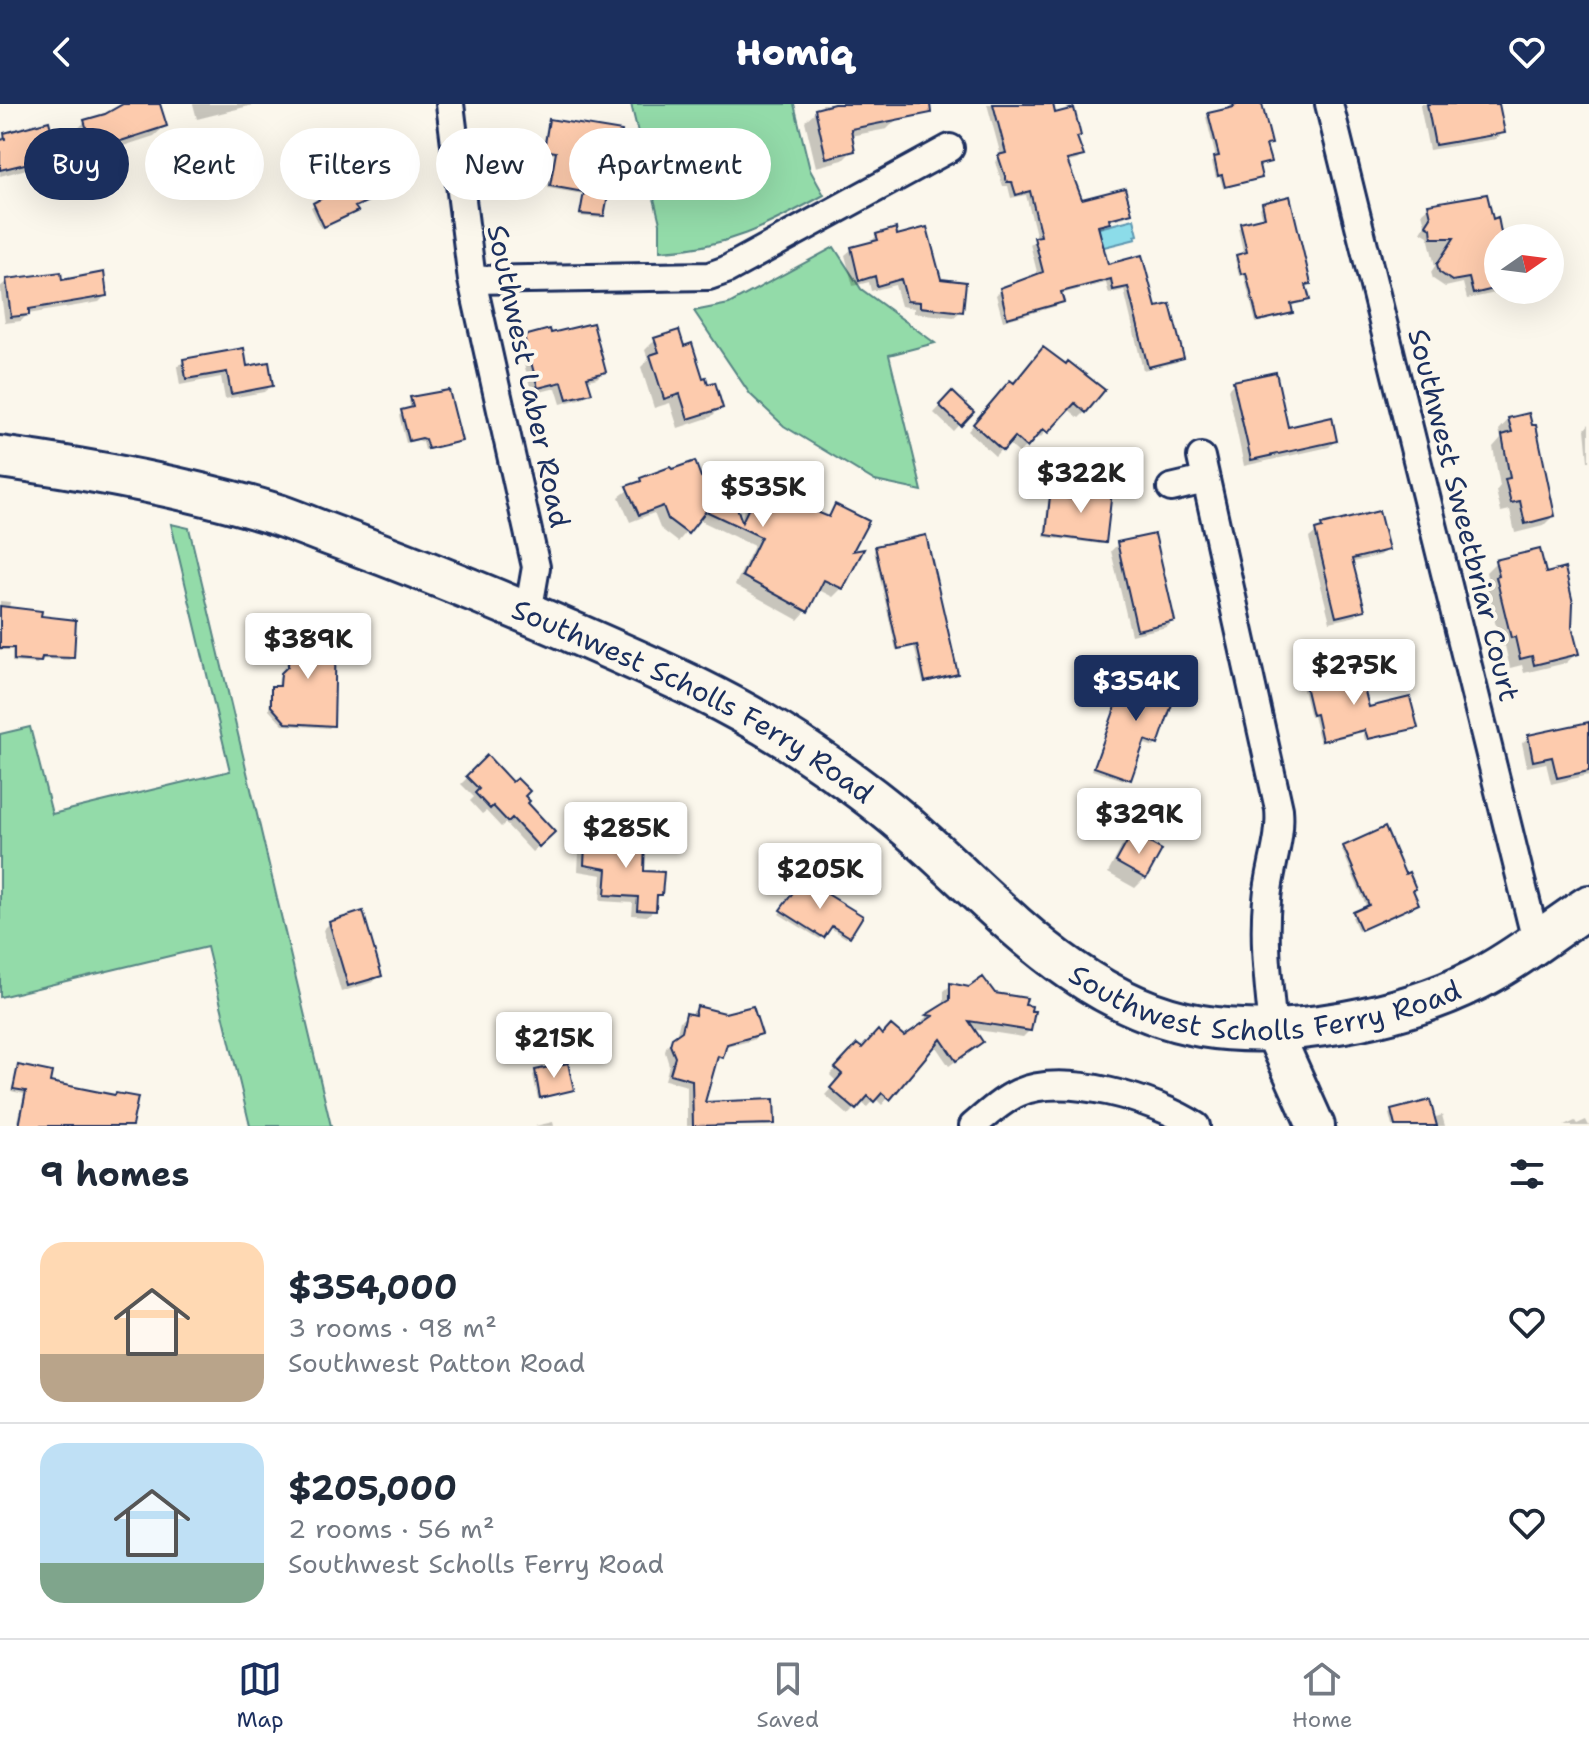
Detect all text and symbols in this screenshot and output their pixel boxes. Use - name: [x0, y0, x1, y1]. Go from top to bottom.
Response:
- text: Homiq: [736, 28, 853, 77]
- icon: back: [40, 30, 84, 74]
- icon: heart: [1505, 30, 1549, 74]
- chip: Buy: [24, 128, 129, 200]
- chip: Rent: [145, 128, 264, 200]
- chip: Filters: [280, 128, 420, 200]
- chip: New: [436, 128, 553, 200]
- chip: Apartment: [569, 128, 771, 200]
- street label: Southwest Laber Road: [478, 221, 580, 531]
- north arrow: [1484, 224, 1564, 304]
- map controls: [1484, 224, 1564, 304]
- street label: Southwest Sweetbriar Court: [1399, 325, 1529, 705]
- pin: $322K: [1025, 447, 1137, 515]
- text: $322K: [1037, 455, 1125, 490]
- pin: $535K: [707, 461, 819, 529]
- text: $535K: [720, 469, 806, 504]
- street label: Southwest Scholls Ferry Road: [506, 590, 882, 812]
- pin: $389K: [252, 613, 364, 681]
- text: $389K: [263, 621, 353, 656]
- pin: $275K: [1298, 639, 1410, 707]
- text: $275K: [1311, 647, 1397, 682]
- pin: $354K: [1080, 655, 1192, 723]
- text: $354K: [1092, 663, 1180, 698]
- pin: $329K: [1083, 788, 1195, 856]
- text: $329K: [1095, 796, 1183, 831]
- pin: $285K: [570, 802, 682, 870]
- text: $285K: [582, 810, 670, 845]
- pin: $205K: [764, 843, 876, 911]
- text: $205K: [776, 851, 864, 886]
- street label: Southwest Scholls Ferry Road: [1063, 945, 1469, 999]
- text: Southwest Scholls Ferry Road: [1062, 955, 1466, 1049]
- pin: $215K: [498, 1012, 610, 1080]
- text: $215K: [514, 1020, 594, 1055]
- text: 9 homes: [40, 1151, 189, 1197]
- icon: filters: [1505, 1152, 1549, 1196]
- text: $354,000: [288, 1264, 457, 1310]
- icon: home: [104, 1274, 200, 1370]
- icon: heart: [1505, 1300, 1549, 1344]
- text: 3 rooms · 98 m²: [288, 1310, 497, 1345]
- text: Southwest Patton Road: [288, 1345, 585, 1380]
- text: $205,000: [288, 1465, 457, 1511]
- icon: home: [104, 1475, 200, 1571]
- icon: heart: [1505, 1501, 1549, 1545]
- text: 2 rooms · 56 m²: [288, 1511, 495, 1546]
- text: Southwest Scholls Ferry Road: [288, 1546, 664, 1581]
- tab: Map: [236, 1657, 284, 1734]
- tab: Saved: [757, 1657, 819, 1734]
- tab: Home: [1292, 1657, 1353, 1734]

